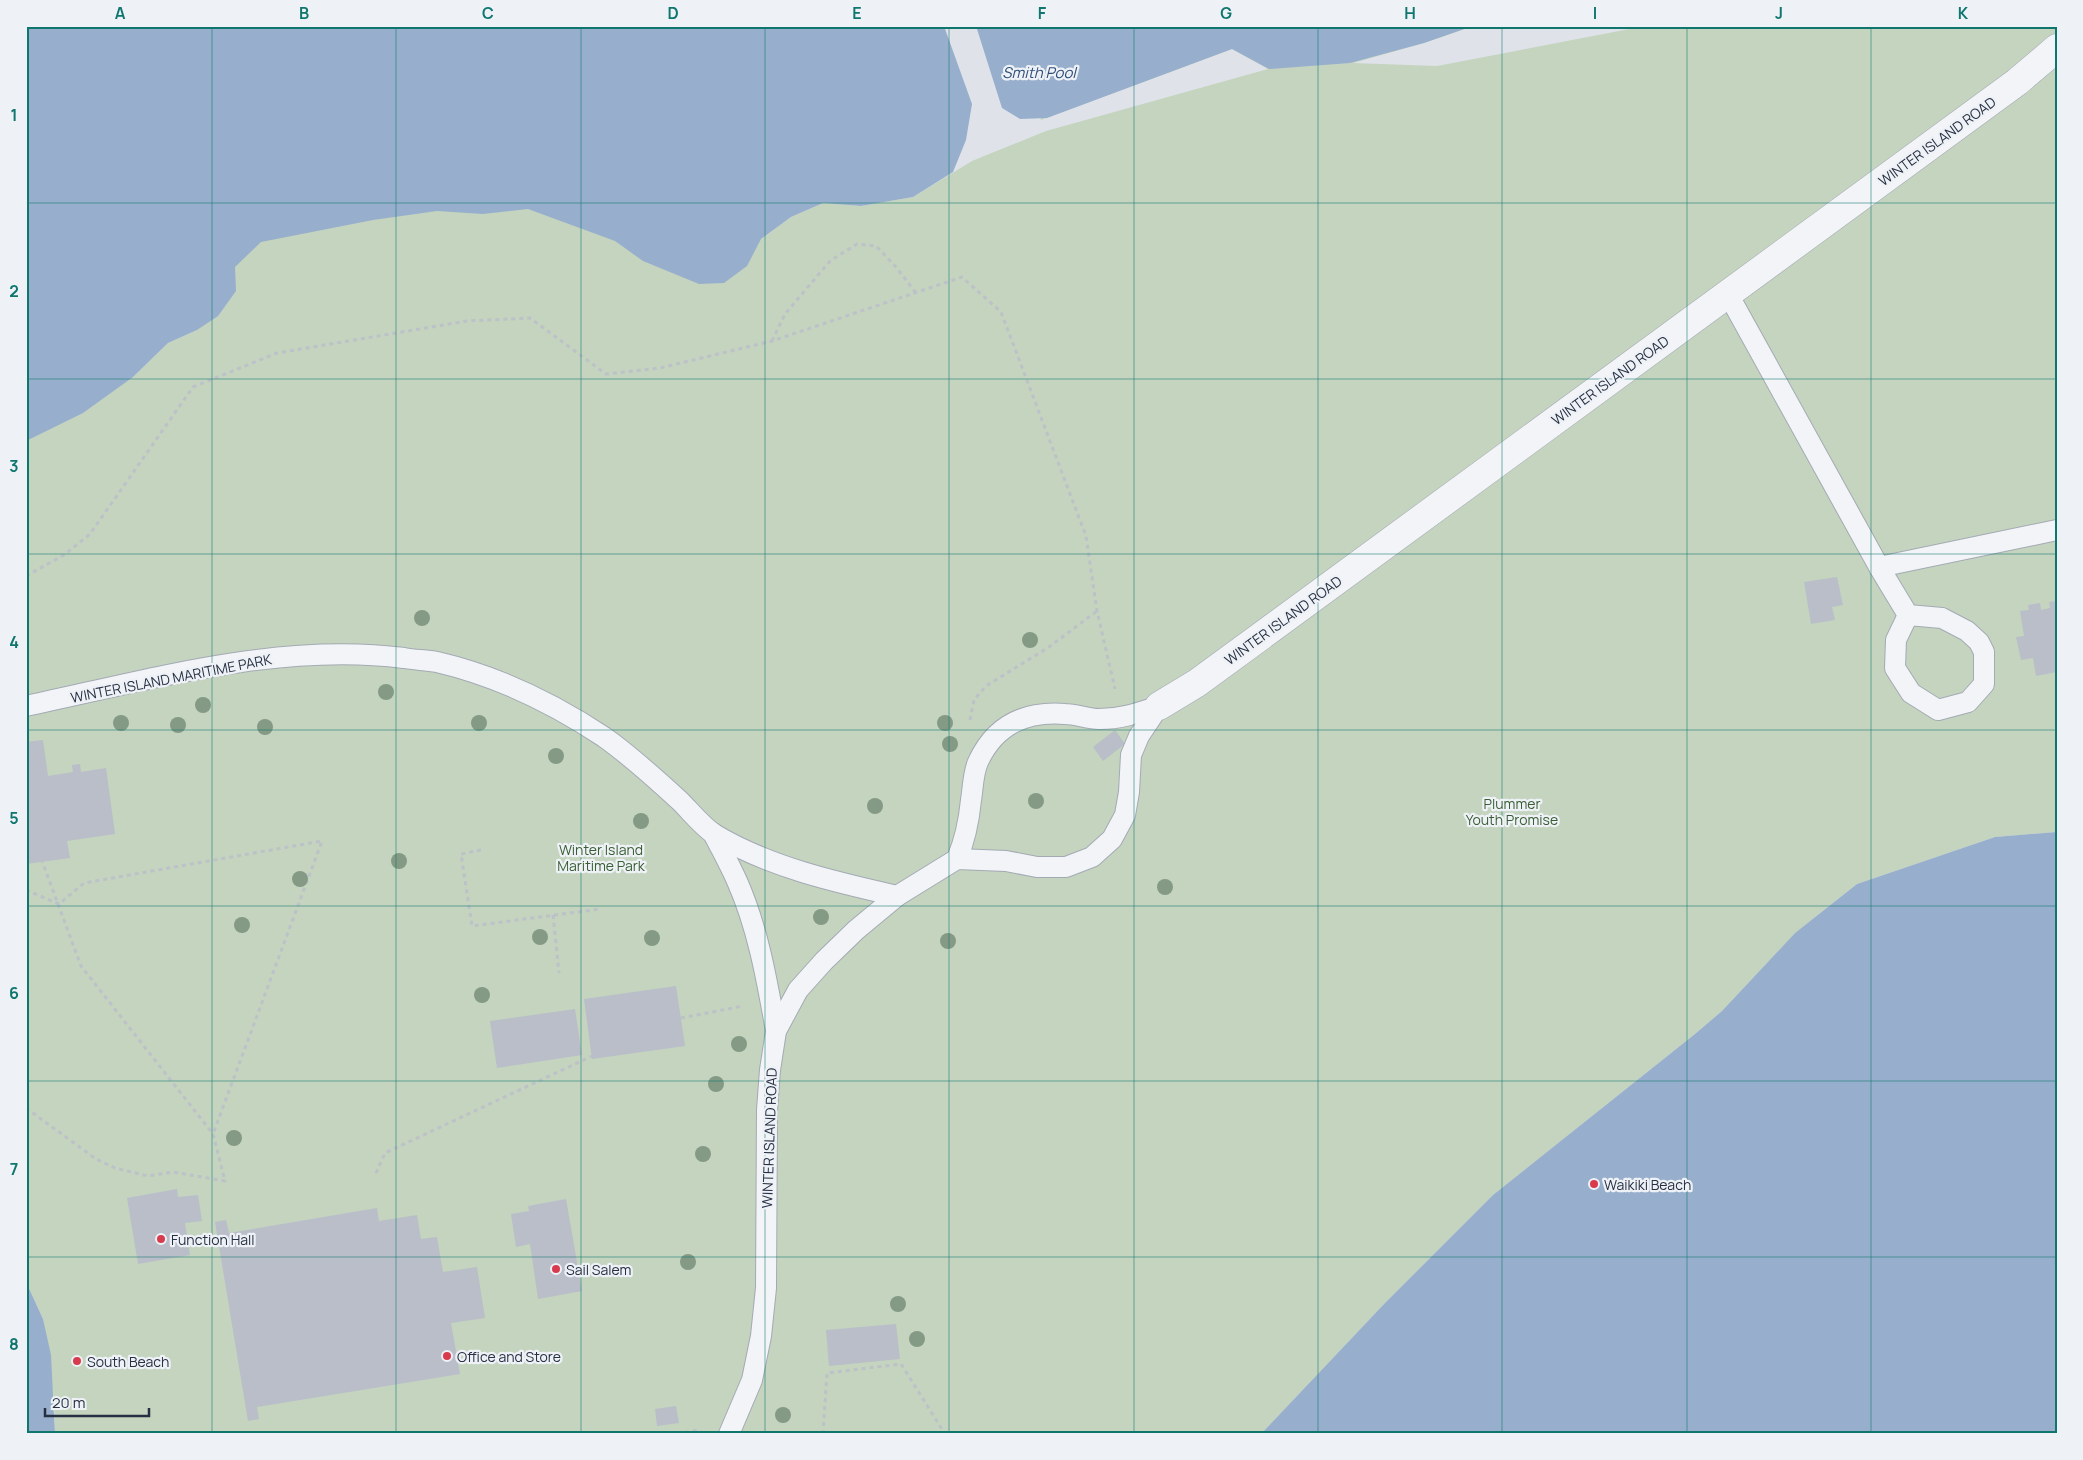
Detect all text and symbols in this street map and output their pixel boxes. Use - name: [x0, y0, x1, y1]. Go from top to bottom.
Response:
- text: A: [115, 2, 126, 24]
- text: B: [299, 2, 309, 24]
- text: C: [482, 2, 494, 24]
- text: D: [667, 2, 679, 24]
- text: E: [852, 2, 862, 24]
- text: F: [1038, 2, 1047, 24]
- text: G: [1220, 2, 1232, 24]
- text: H: [1404, 2, 1416, 24]
- text: I: [1593, 2, 1597, 24]
- text: J: [1775, 2, 1783, 24]
- text: K: [1958, 2, 1969, 24]
- water label: Smith Pool: [1002, 62, 1078, 83]
- street label: WINTER ISLAND ROAD: [1875, 92, 1999, 190]
- text: 1: [10, 104, 18, 126]
- text: 2: [9, 280, 19, 302]
- street label: WINTER ISLAND ROAD: [1548, 331, 1672, 429]
- text: 3: [9, 455, 19, 477]
- street label: WINTER ISLAND ROAD: [1221, 571, 1345, 669]
- text: 4: [9, 631, 19, 653]
- street label: WINTER ISLAND MARITIME PARK: [69, 649, 274, 707]
- park label: Plummer Youth Promise: [1466, 794, 1558, 829]
- text: 5: [9, 807, 19, 829]
- park label: Winter Island Maritime Park: [557, 840, 646, 875]
- text: 6: [9, 982, 19, 1004]
- street label: WINTER ISLAND ROAD: [757, 1067, 781, 1209]
- text: 7: [10, 1158, 18, 1180]
- place label: Waikiki Beach: [1604, 1175, 1691, 1194]
- marker: Waikiki Beach: [1588, 1178, 1600, 1190]
- place label: Function Hall: [171, 1230, 255, 1249]
- marker: Function Hall: [155, 1233, 167, 1245]
- place label: Sail Salem: [566, 1260, 631, 1279]
- marker: Sail Salem: [550, 1263, 562, 1275]
- text: 8: [9, 1333, 19, 1355]
- place label: Office and Store: [457, 1347, 561, 1366]
- marker: Office and Store: [441, 1350, 453, 1362]
- place label: South Beach: [87, 1352, 169, 1371]
- marker: South Beach: [71, 1355, 83, 1367]
- scale bar: [45, 1385, 149, 1417]
- text: 20 m: [52, 1392, 85, 1413]

